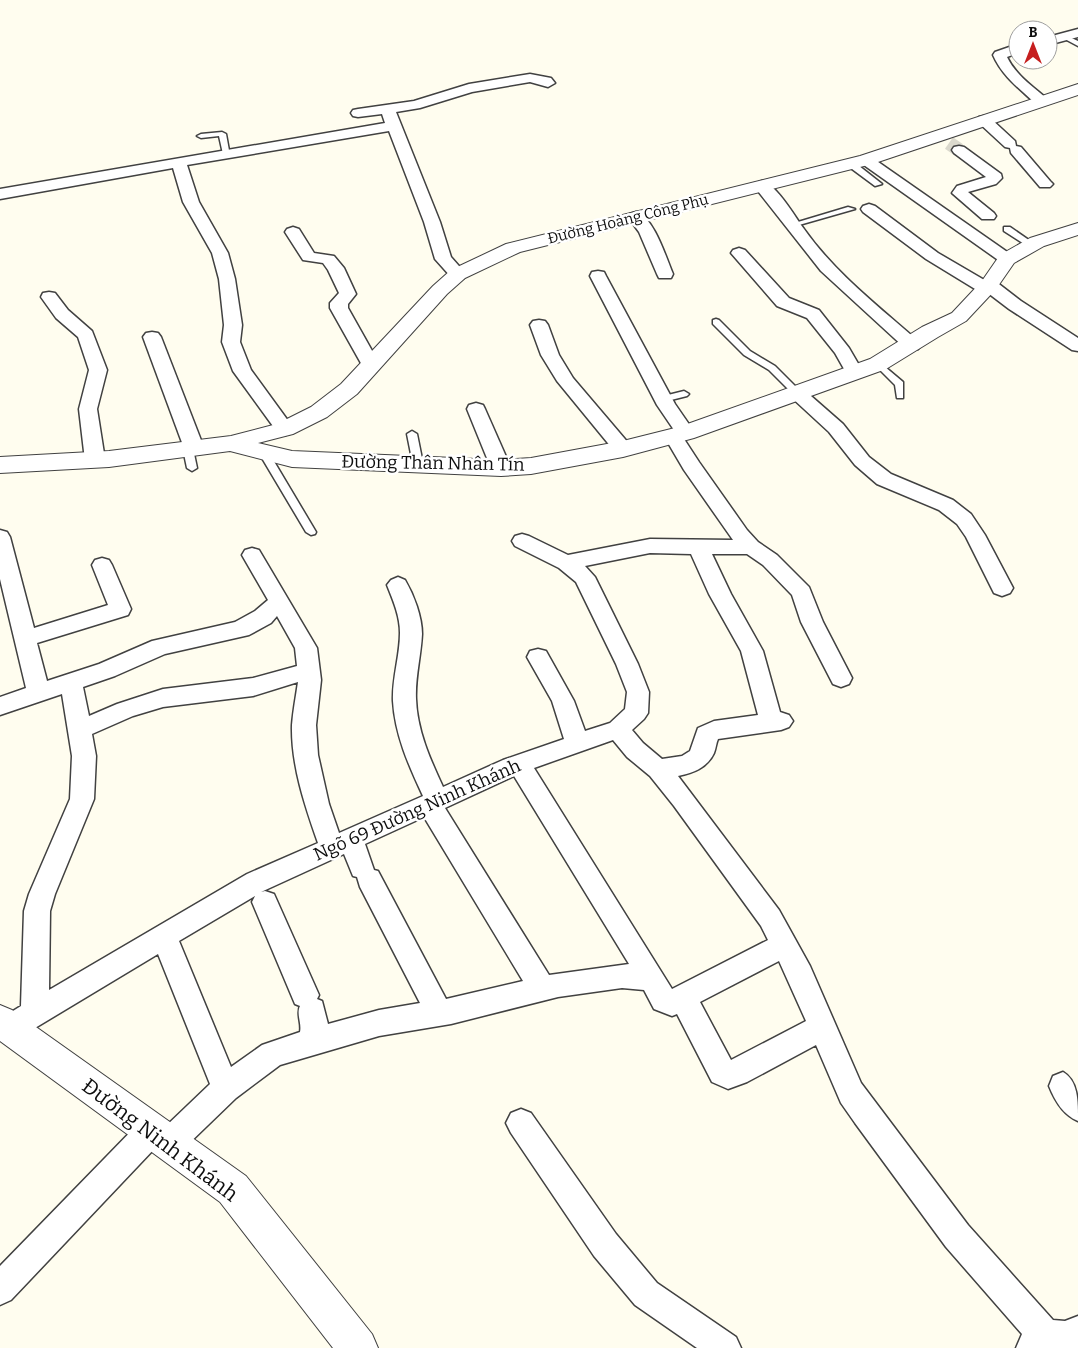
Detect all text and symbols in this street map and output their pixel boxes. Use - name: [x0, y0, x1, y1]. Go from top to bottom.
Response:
- north arrow: [1008, 20, 1058, 70]
- text: B: [1028, 24, 1038, 41]
- street label: Đường Hoàng Công Phụ: [546, 190, 710, 248]
- street label: Đường Thân Nhân Tín: [341, 450, 525, 476]
- street label: Ngõ 69 Đường Ninh Khánh: [310, 754, 524, 866]
- street label: Đường Ninh Khánh: [77, 1073, 243, 1207]

